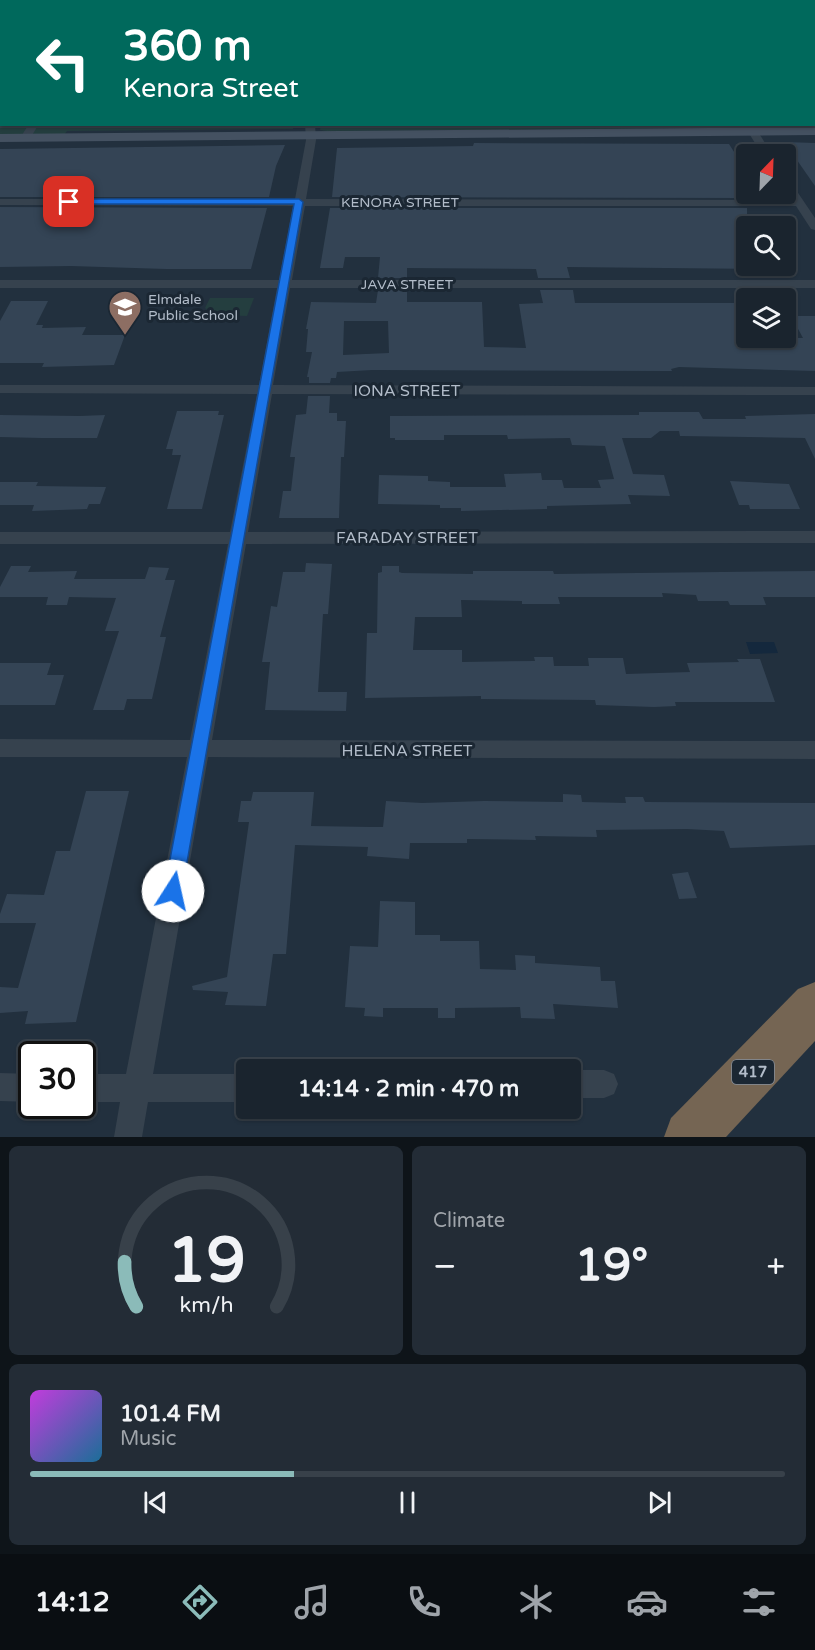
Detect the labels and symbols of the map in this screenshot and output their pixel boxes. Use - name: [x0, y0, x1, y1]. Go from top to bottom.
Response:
- north arrow: [736, 144, 796, 204]
- pin: [43, 176, 94, 227]
- street label: KENORA STREET: [341, 194, 459, 211]
- street label: JAVA STREET: [361, 276, 454, 293]
- school or university icon: Elmdale Public School: [107, 289, 143, 336]
- place label: Elmdale Public School: [148, 291, 238, 324]
- street label: IONA STREET: [353, 381, 461, 401]
- street label: FARADAY STREET: [336, 528, 478, 548]
- street label: HELENA STREET: [341, 741, 473, 761]
- position arrow: [141, 859, 205, 923]
- speed limit sign: 30: [18, 1041, 96, 1119]
- road number: 417: [732, 1060, 774, 1084]

